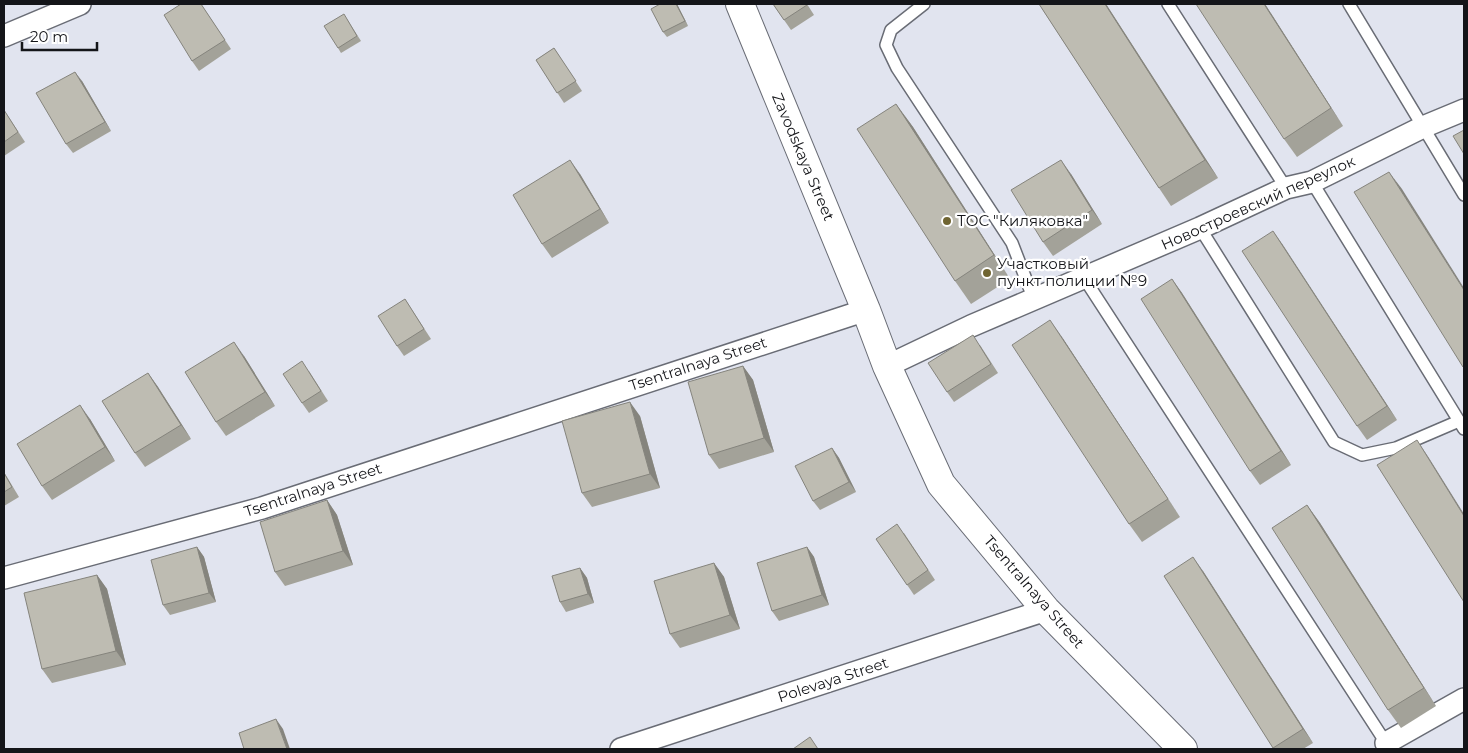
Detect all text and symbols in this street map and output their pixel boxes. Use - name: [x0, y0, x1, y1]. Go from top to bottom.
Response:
- scale bar: [22, 20, 98, 52]
- text: 20 m: [30, 27, 68, 46]
- street label: Zavodskaya Street: [768, 90, 839, 223]
- street label: Новостроевский переулок: [1158, 151, 1358, 254]
- place label: ТОС "Киляковка": [957, 211, 1088, 230]
- marker: ТОС "Киляковка": [941, 215, 953, 227]
- place label: Участковый пункт полиции №9: [997, 254, 1147, 290]
- marker: Участковый пункт полиции №9: [981, 267, 993, 279]
- street label: Tsentralnaya Street: [627, 332, 769, 395]
- street label: Tsentralnaya Street: [242, 458, 384, 521]
- street label: Tsentralnaya Street: [980, 531, 1089, 652]
- street label: Polevaya Street: [775, 653, 891, 706]

